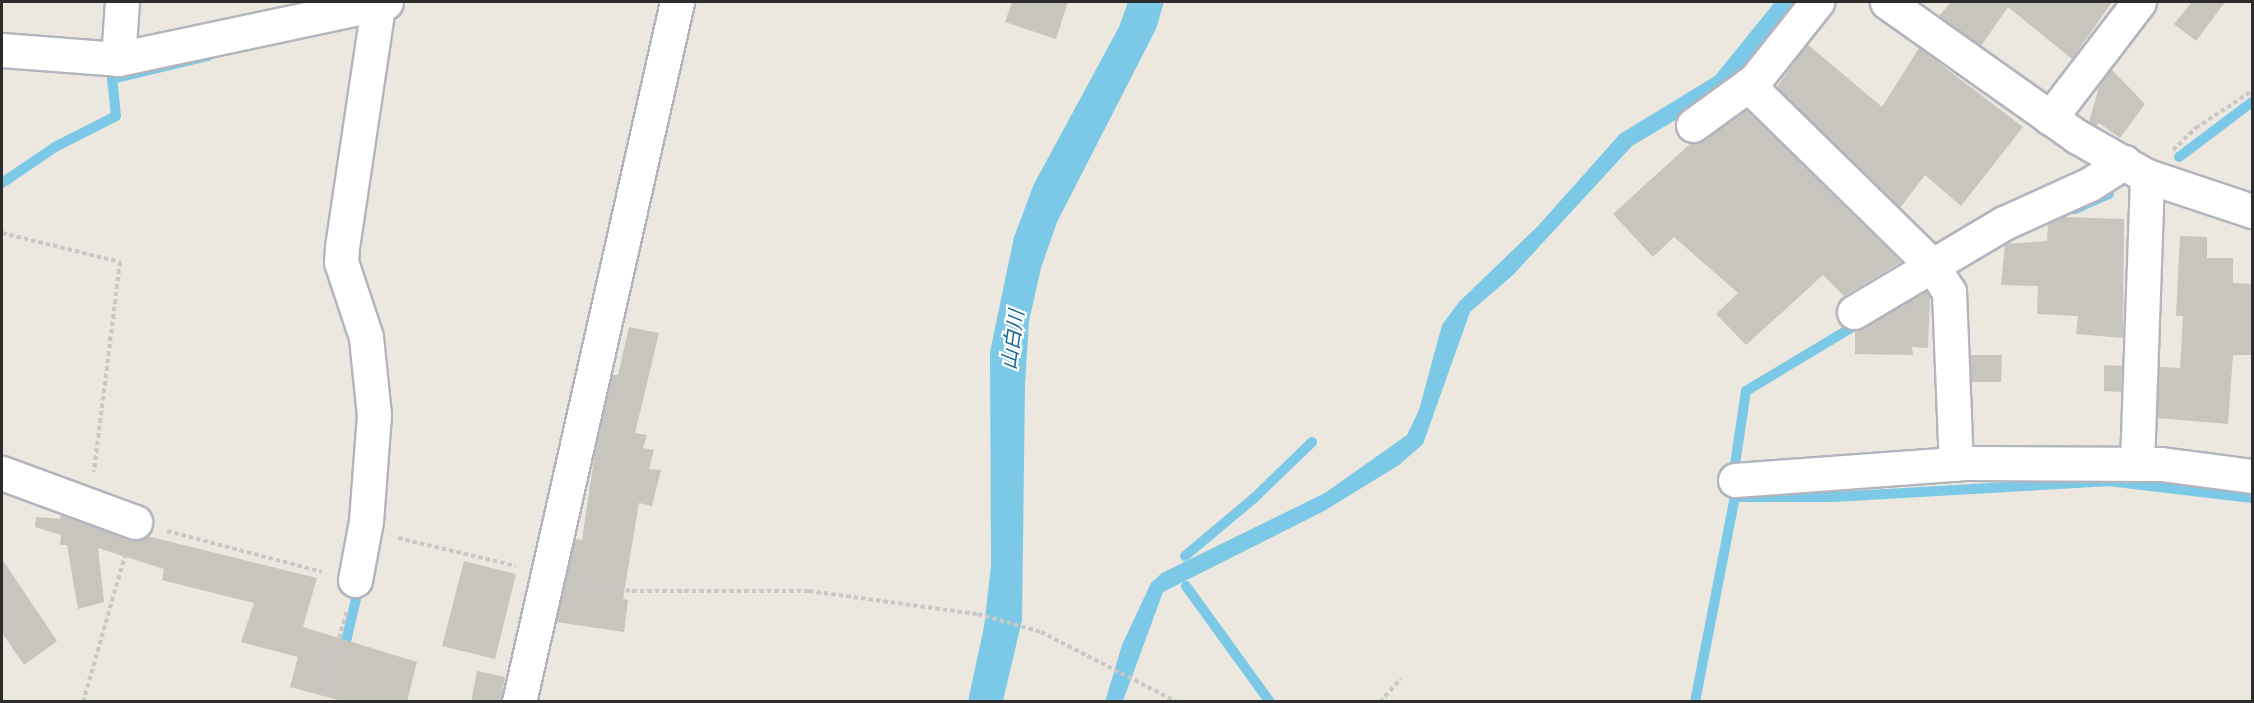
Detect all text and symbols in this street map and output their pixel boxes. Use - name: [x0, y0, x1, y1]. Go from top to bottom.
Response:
- water label: 山白川: [997, 309, 1029, 371]

